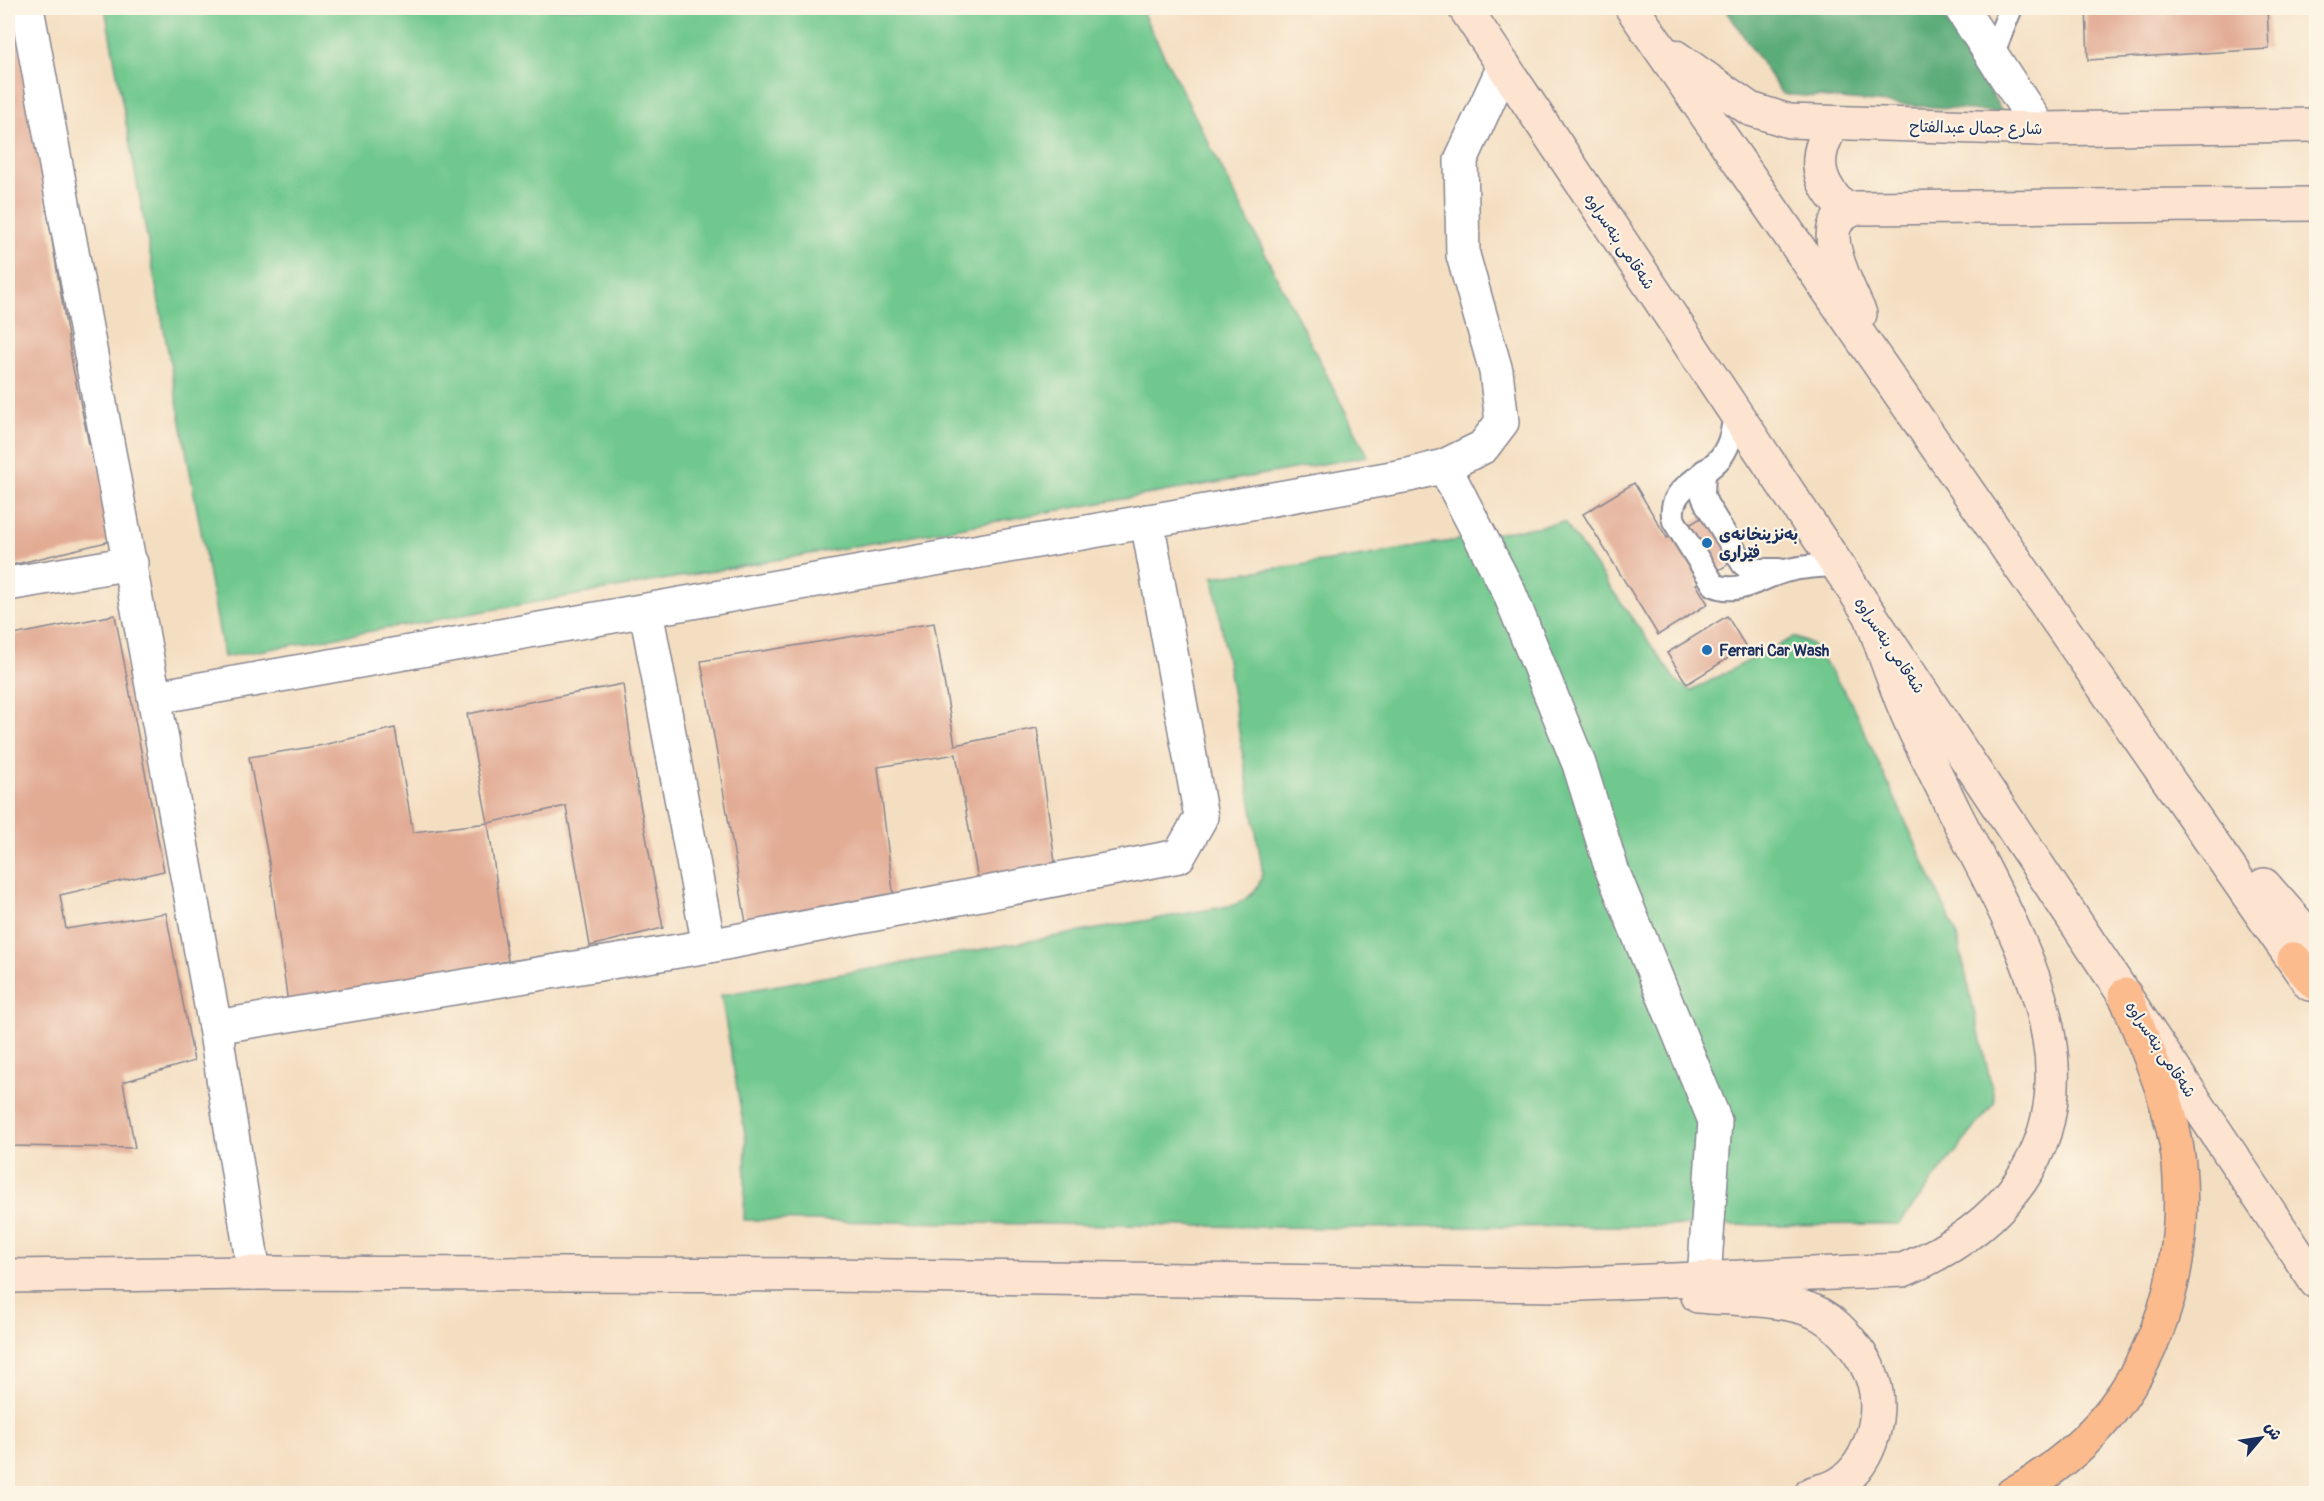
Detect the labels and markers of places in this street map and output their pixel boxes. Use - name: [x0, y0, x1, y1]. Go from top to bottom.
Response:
- place label: بەنزینخانەی فێراری: [1719, 525, 1798, 563]
- marker: بەنزینخانەی فێراری: [1700, 536, 1714, 550]
- place label: Ferrari Car Wash: [1719, 641, 1830, 661]
- marker: Ferrari Car Wash: [1700, 643, 1714, 657]

